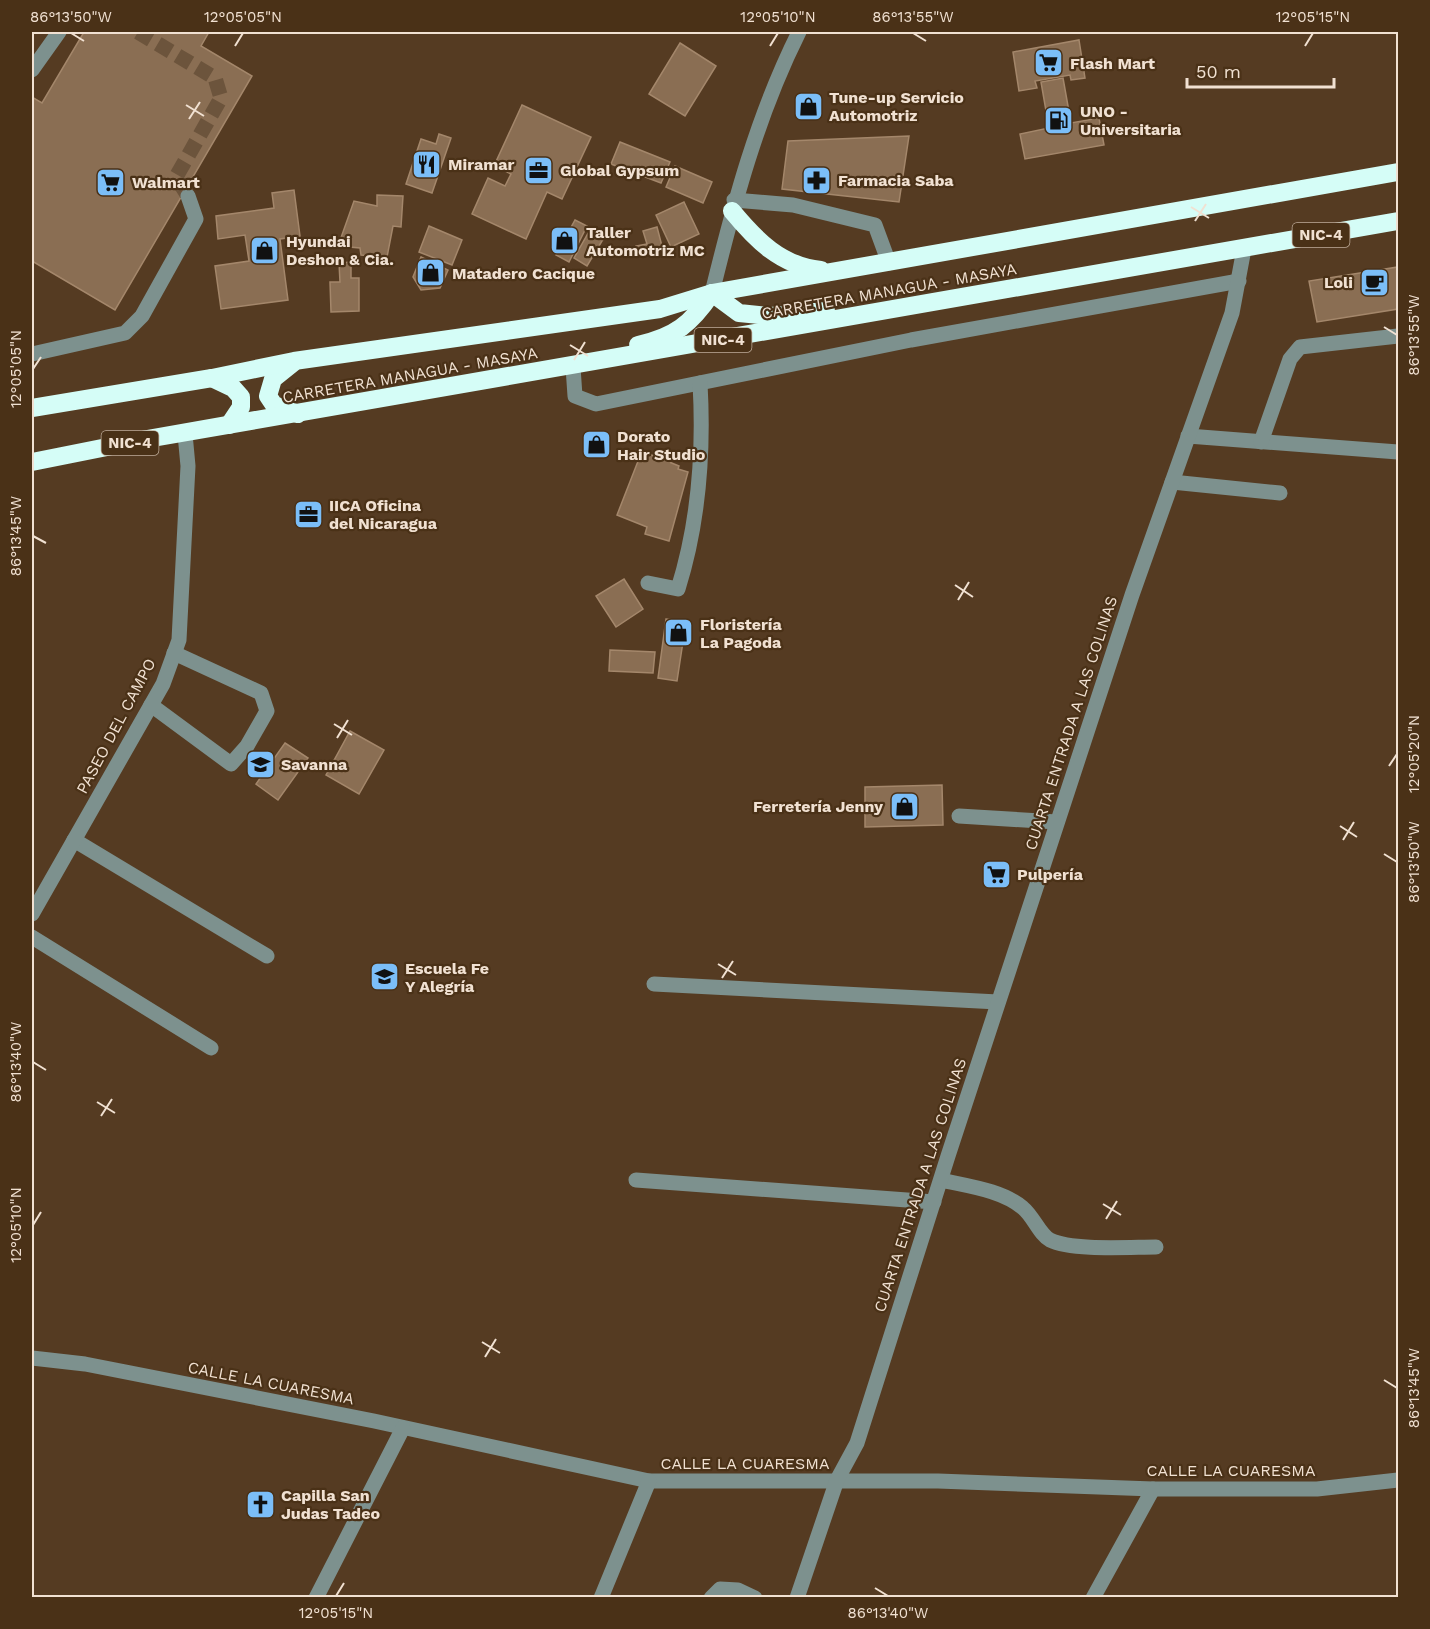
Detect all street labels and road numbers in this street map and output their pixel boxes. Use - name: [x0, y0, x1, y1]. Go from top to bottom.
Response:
- road number: NIC-4: [1292, 223, 1350, 247]
- street label: CARRETERA MANAGUA - MASAYA: [760, 259, 1019, 323]
- road number: NIC-4: [694, 328, 752, 352]
- street label: CARRETERA MANAGUA - MASAYA: [281, 343, 540, 407]
- road number: NIC-4: [102, 431, 158, 455]
- street label: CUARTA ENTRADA A LAS COLINAS: [1021, 594, 1121, 852]
- street label: PASEO DEL CAMPO: [72, 655, 160, 797]
- street label: CUARTA ENTRADA A LAS COLINAS: [870, 1056, 970, 1314]
- street label: CALLE LA CUARESMA: [186, 1358, 356, 1409]
- street label: CALLE LA CUARESMA: [660, 1454, 830, 1473]
- street label: CALLE LA CUARESMA: [1146, 1461, 1316, 1480]

